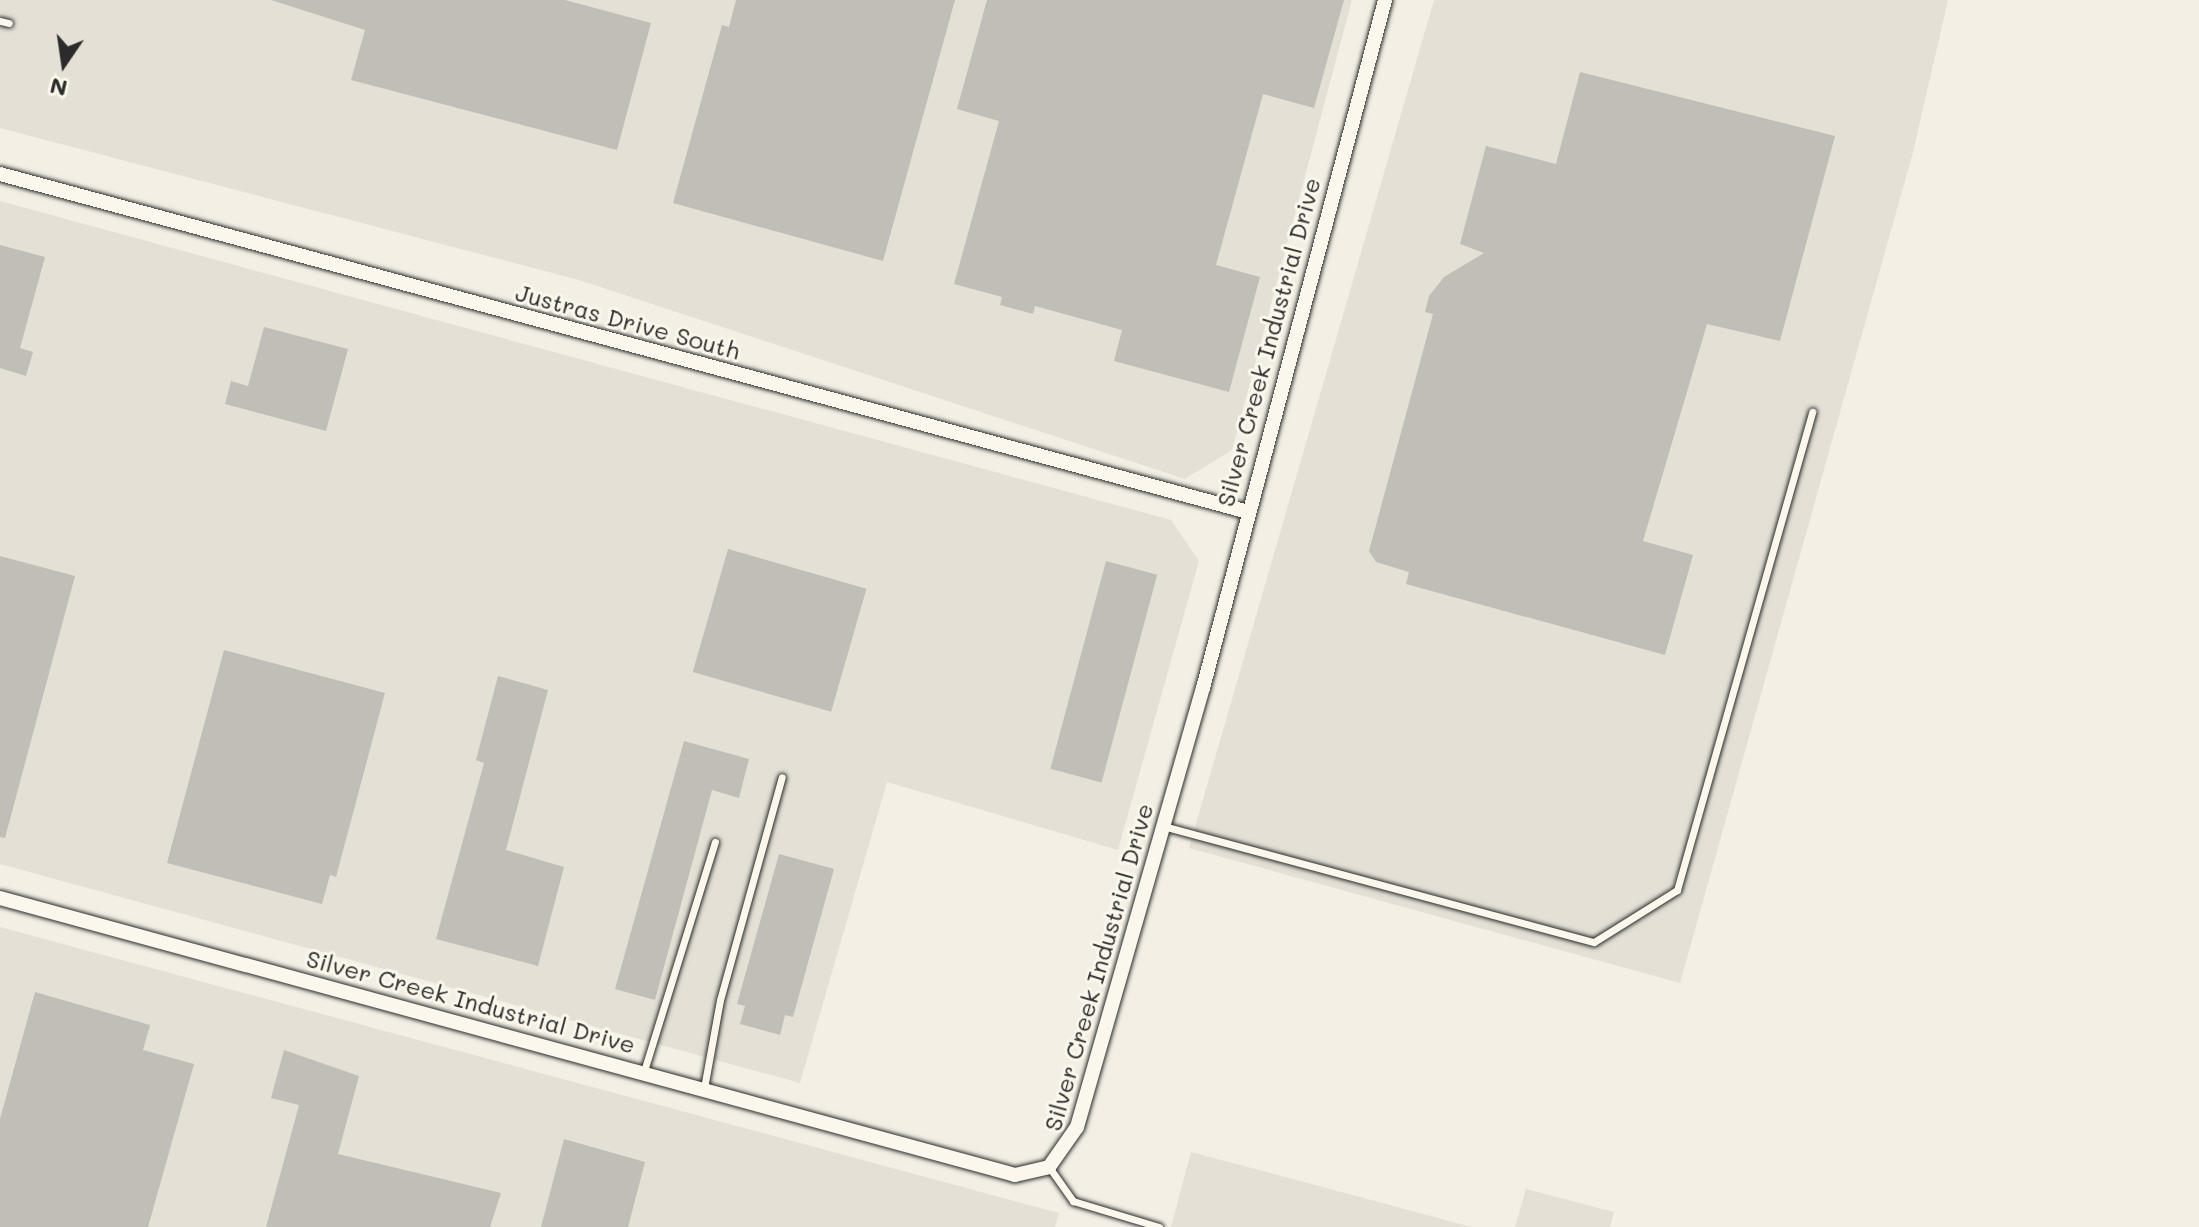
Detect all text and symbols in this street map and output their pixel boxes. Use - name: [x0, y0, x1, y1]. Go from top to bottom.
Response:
- north arrow: [24, 24, 104, 104]
- text: N: [47, 72, 70, 104]
- street label: Silver Creek Industrial Drive: [1210, 174, 1326, 510]
- street label: Justras Drive South: [513, 277, 743, 365]
- street label: Silver Creek Industrial Drive: [1037, 800, 1159, 1134]
- street label: Silver Creek Industrial Drive: [303, 943, 639, 1059]

